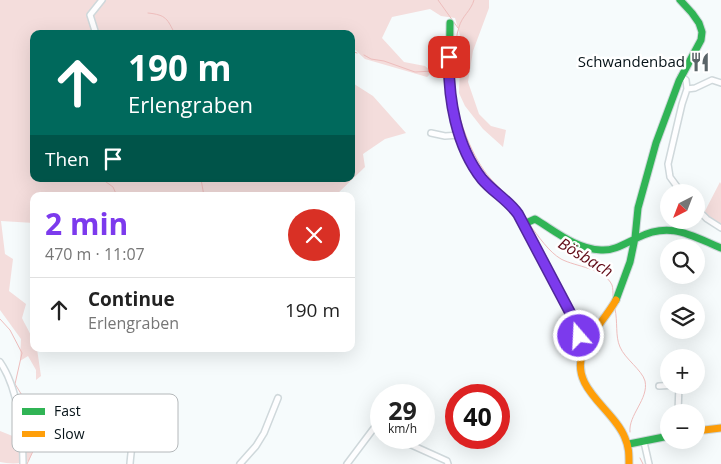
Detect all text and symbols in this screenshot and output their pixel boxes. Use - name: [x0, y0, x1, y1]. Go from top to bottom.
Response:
- pin: [428, 36, 470, 78]
- icon: arrive: [435, 43, 463, 71]
- text: 190 m: [128, 44, 232, 91]
- icon: ahead: [45, 50, 110, 115]
- place label: Schwandenbad: [578, 51, 685, 71]
- restaurant icon: Schwandenbad: [689, 51, 711, 73]
- text: Erlengraben: [128, 89, 253, 119]
- icon: arrive: [99, 145, 127, 173]
- text: Then: [45, 146, 89, 172]
- north arrow: [660, 184, 705, 229]
- map controls: [660, 184, 705, 449]
- text: 2 min: [45, 203, 128, 244]
- button: close: [288, 209, 340, 261]
- water label: Bösbach: [555, 232, 617, 282]
- button: search: [660, 239, 705, 284]
- text: 470 m · 11:07: [45, 243, 145, 265]
- text: Continue: [88, 286, 175, 312]
- button: layers: [660, 294, 705, 339]
- icon: ahead: [45, 296, 73, 324]
- text: 190 m: [285, 297, 340, 323]
- position arrow: [552, 309, 604, 361]
- text: Erlengraben: [88, 312, 179, 334]
- button: +: [660, 349, 705, 394]
- speed limit sign: 40: [445, 384, 510, 449]
- text: 29: [388, 393, 417, 427]
- legend: [12, 394, 178, 452]
- text: Fast: [54, 401, 81, 420]
- button: −: [660, 404, 705, 449]
- text: km/h: [388, 420, 417, 437]
- text: Slow: [54, 424, 85, 443]

